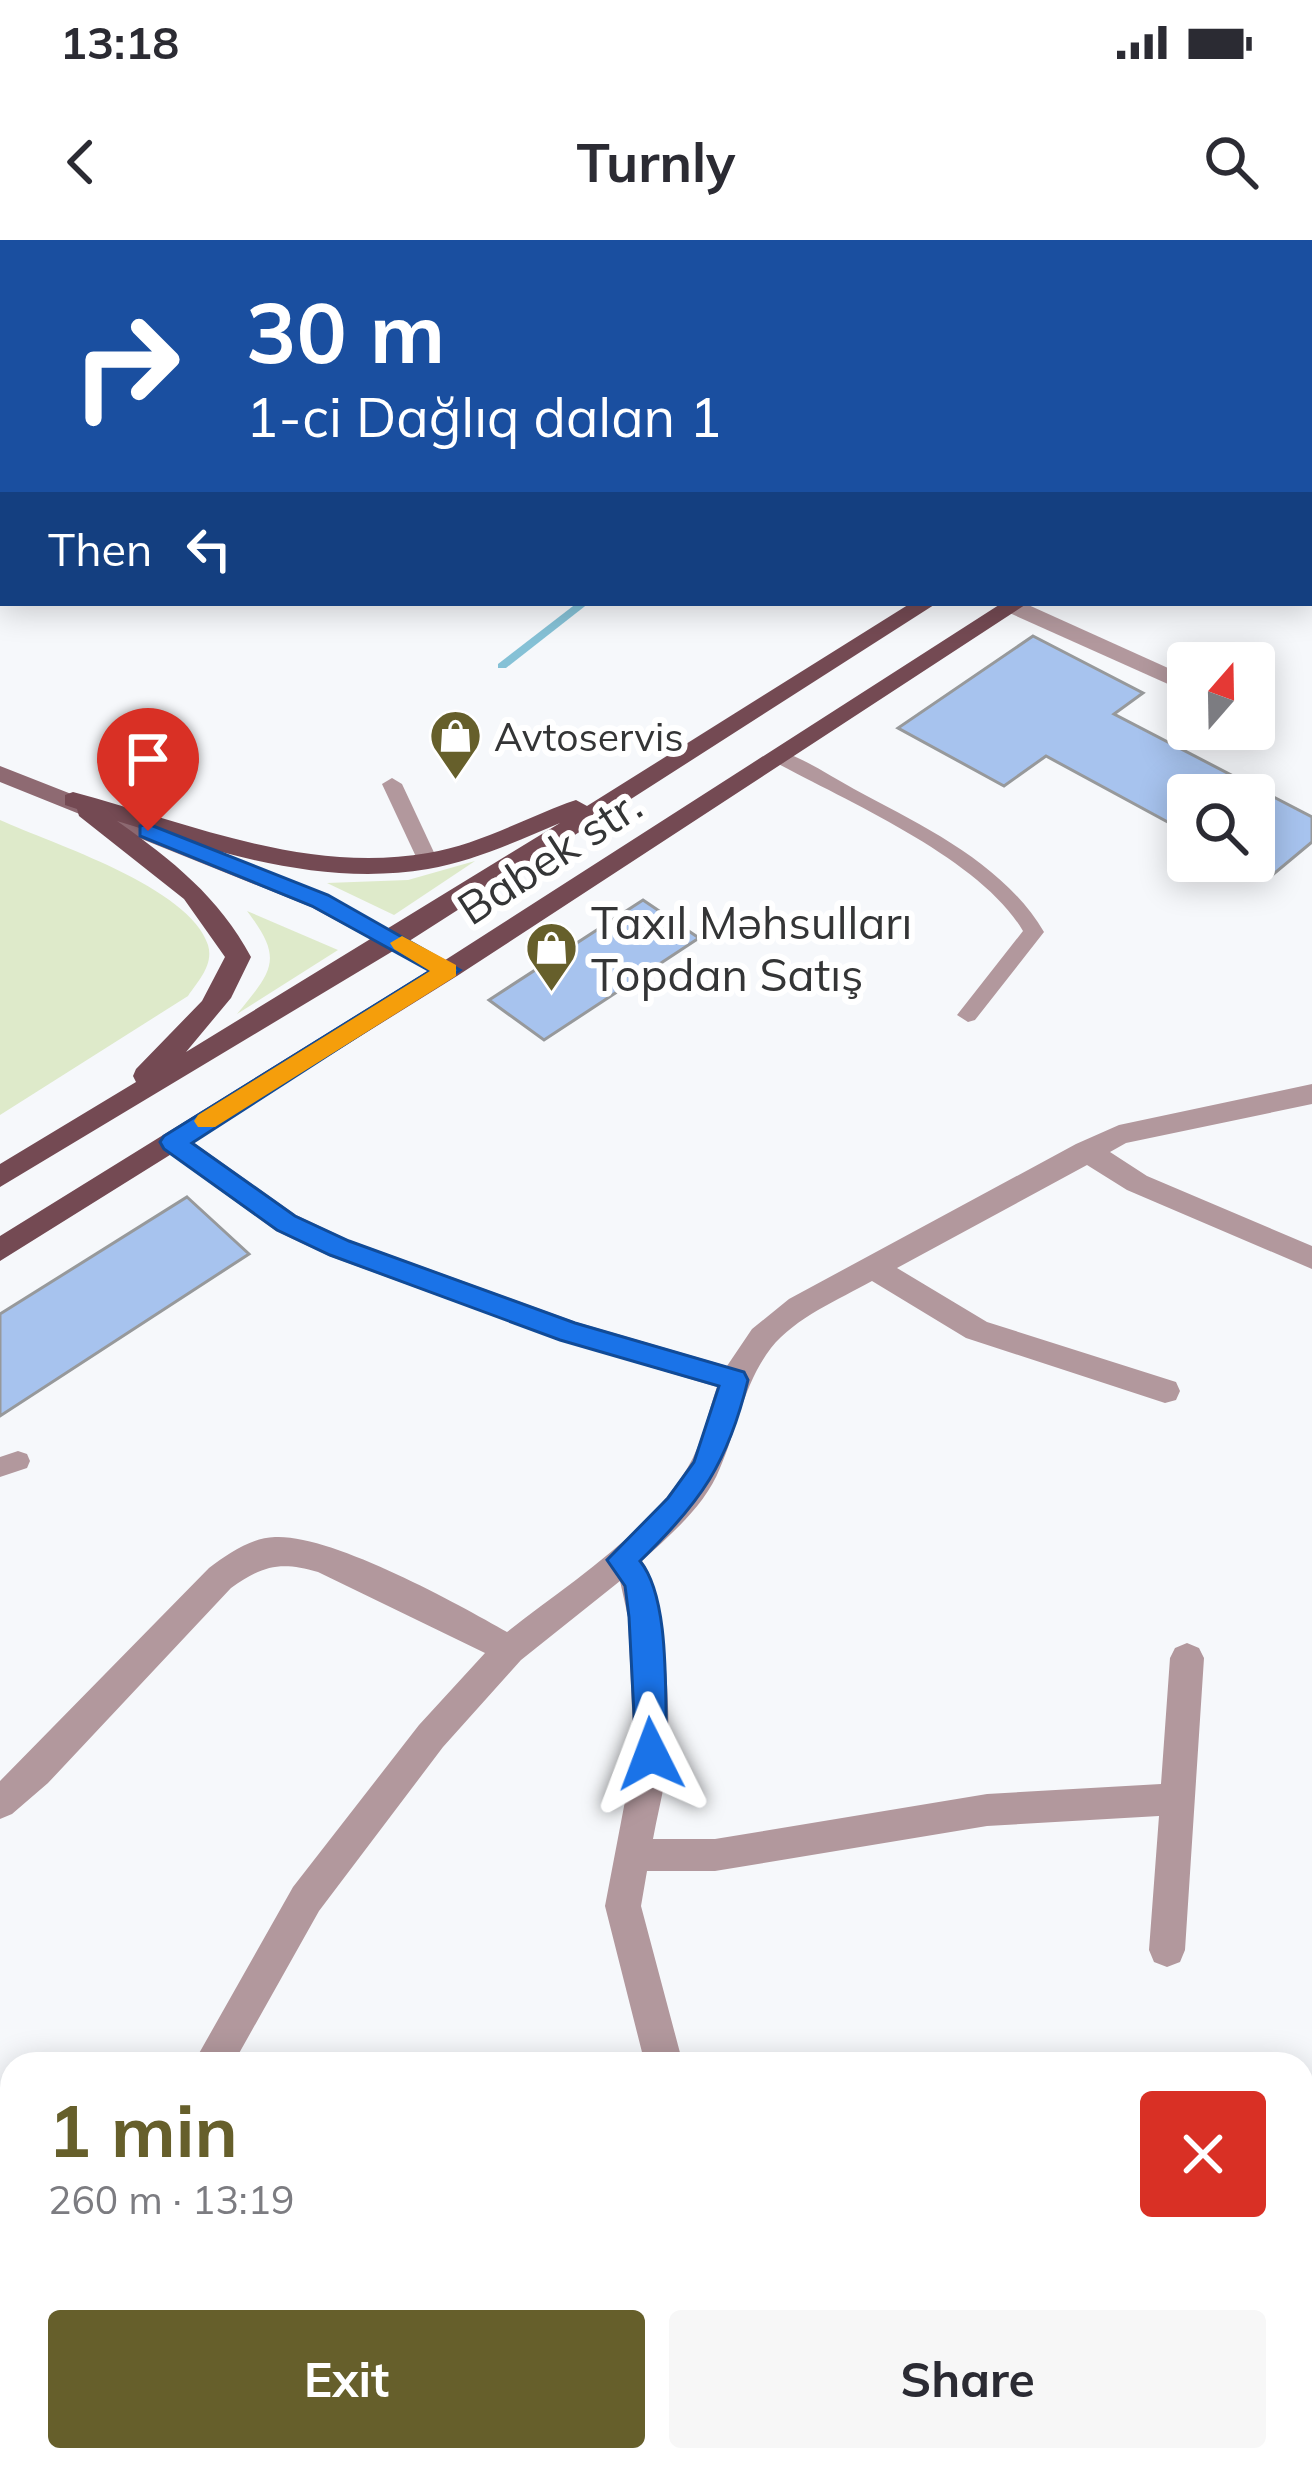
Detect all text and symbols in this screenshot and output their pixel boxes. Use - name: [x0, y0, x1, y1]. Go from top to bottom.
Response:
- text: 13:18: [60, 14, 179, 70]
- text: Turnly: [577, 128, 735, 196]
- icon: back: [48, 129, 114, 195]
- icon: search: [1198, 129, 1264, 195]
- text: 30 m: [246, 279, 445, 384]
- icon: right: [48, 288, 204, 444]
- text: 1-ci Dağlıq dalan 1: [246, 383, 722, 451]
- icon: left: [176, 516, 242, 582]
- text: Then: [48, 521, 152, 577]
- north arrow: [1167, 642, 1275, 750]
- map controls: [1167, 642, 1275, 882]
- pin: [97, 708, 199, 831]
- shop icon: Avtoservis: [427, 708, 483, 782]
- place label: Avtoservis: [494, 712, 684, 761]
- icon: arrive: [115, 726, 181, 792]
- button: search: [1167, 774, 1275, 882]
- street label: Babek str.: [447, 776, 651, 936]
- place label: Taxıl Məhsulları Topdan Satış: [591, 894, 912, 1002]
- shop icon: Taxıl Məhsulları Topdan Satış: [524, 920, 580, 994]
- position arrow: [588, 1691, 714, 1817]
- text: 1 min: [48, 2085, 238, 2175]
- button: close: [1140, 2091, 1266, 2217]
- text: 260 m · 13:19: [48, 2175, 294, 2224]
- button: Exit: [48, 2310, 645, 2448]
- button: Share: [669, 2310, 1266, 2448]

